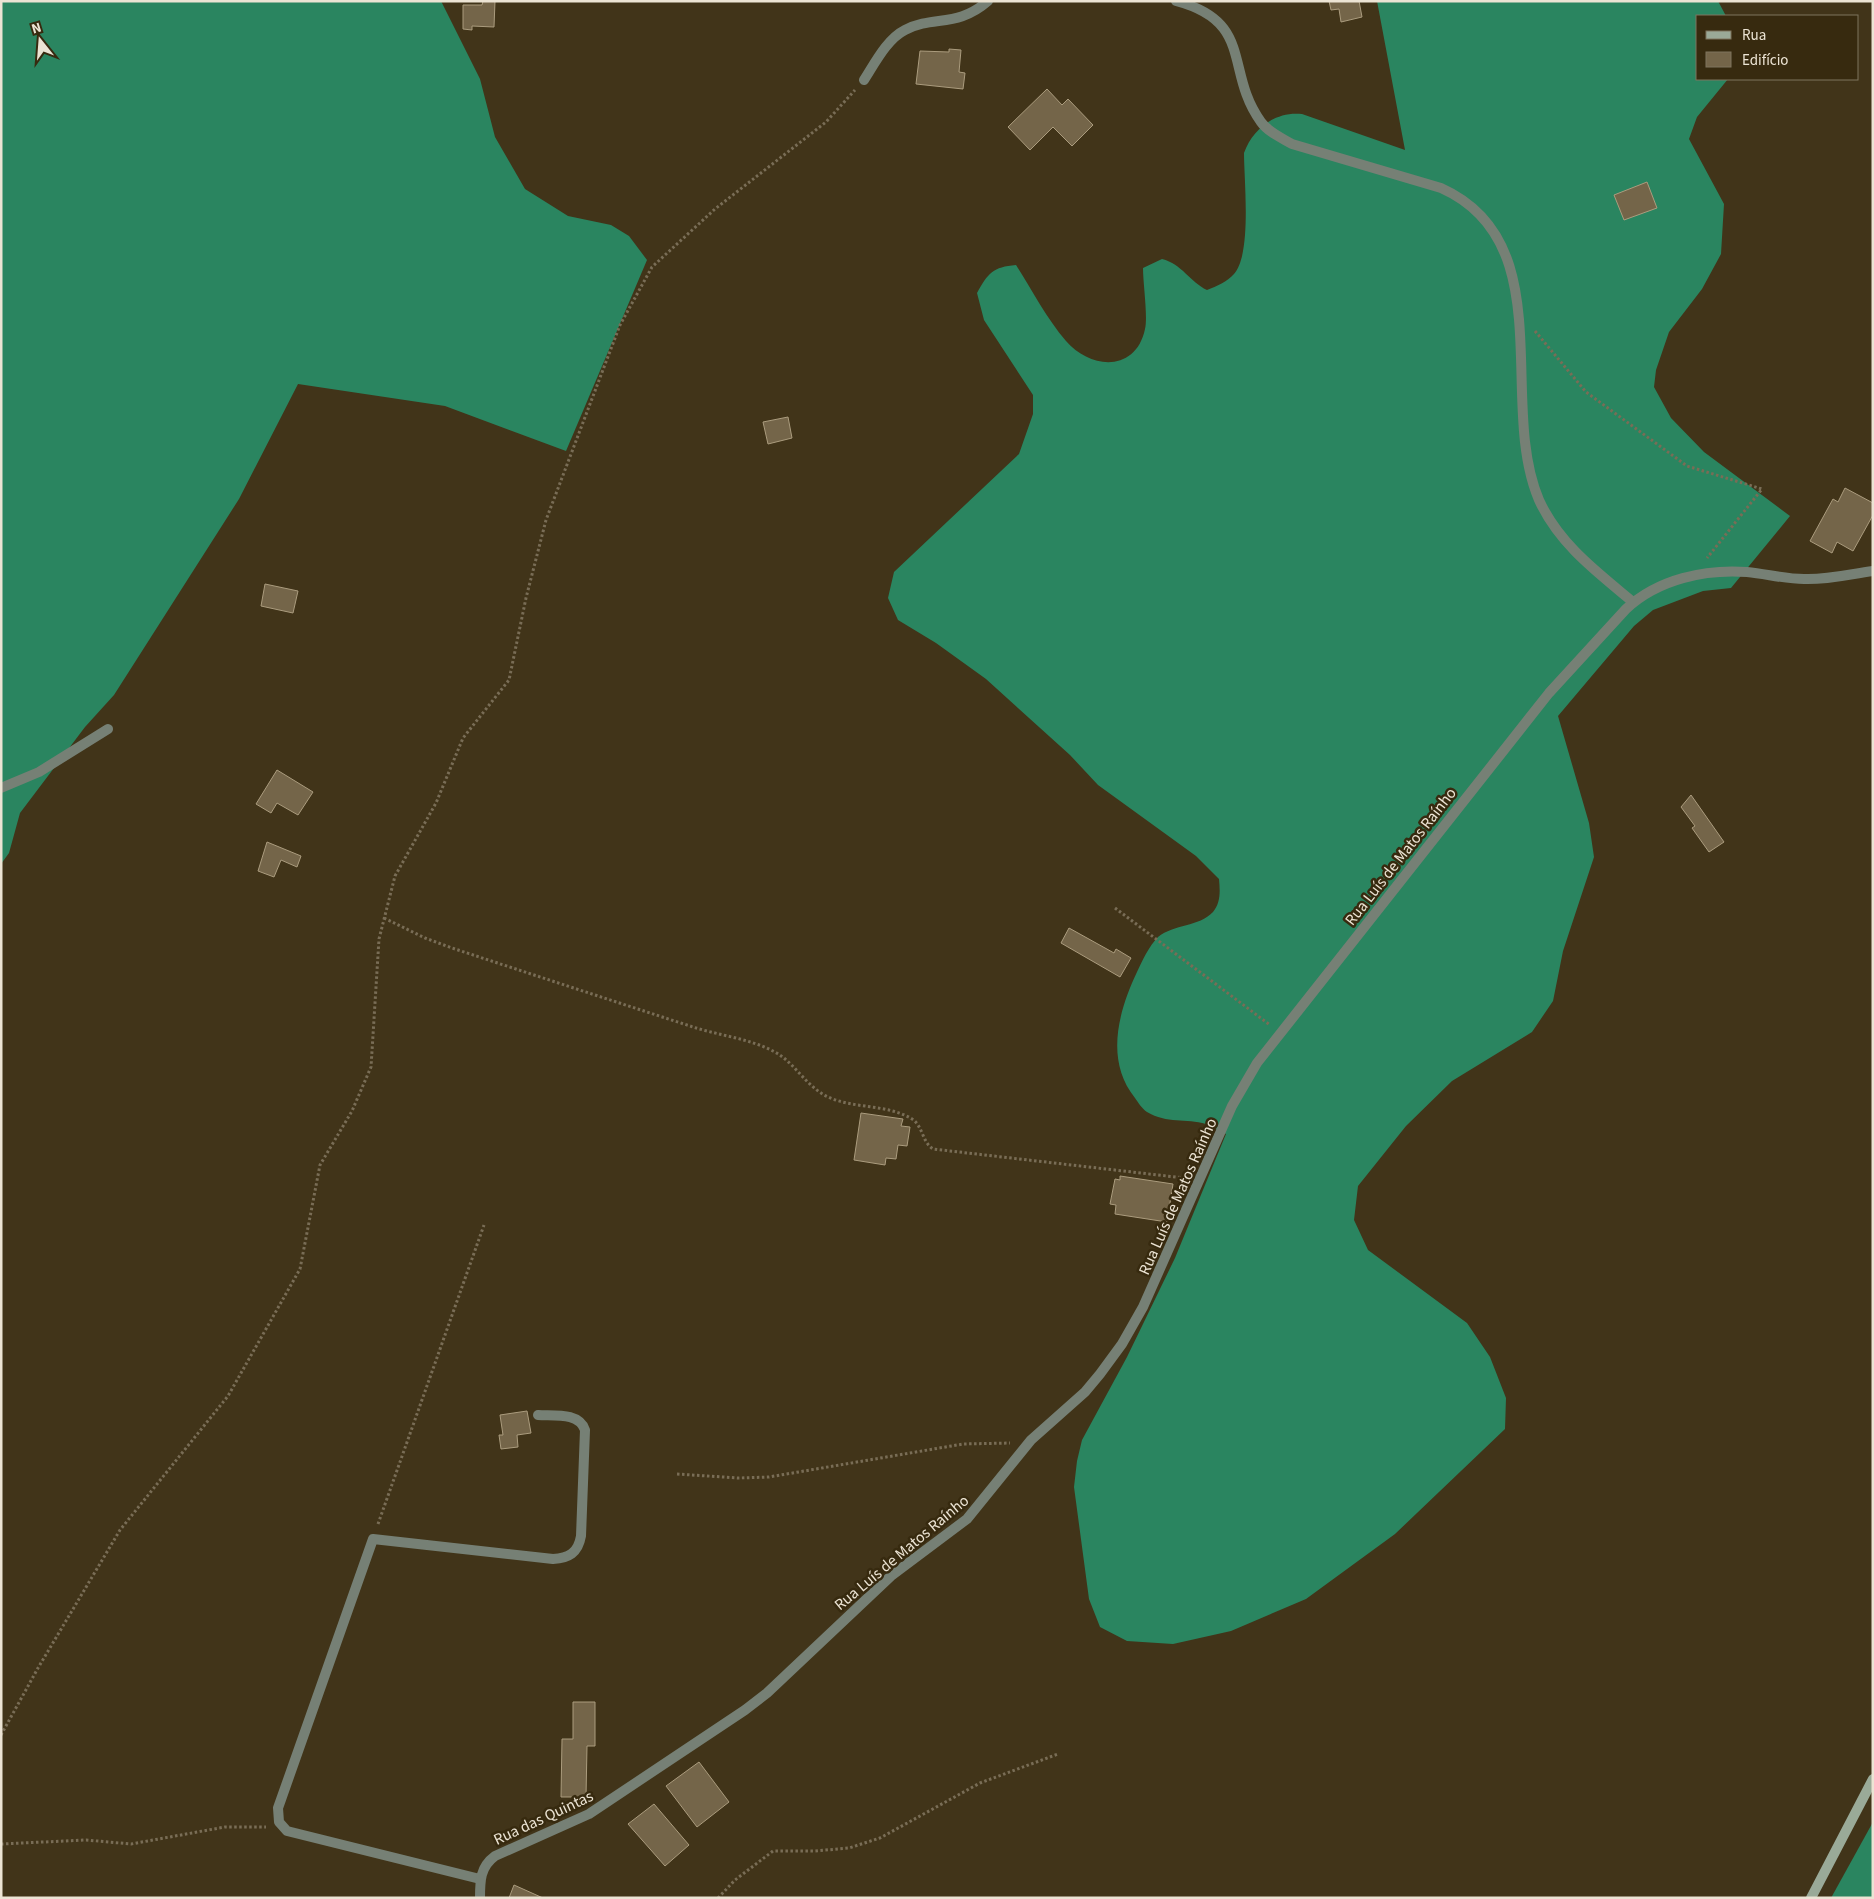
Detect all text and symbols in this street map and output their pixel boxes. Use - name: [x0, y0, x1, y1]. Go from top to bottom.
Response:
- north arrow: [15, 15, 65, 65]
- legend: [1696, 15, 1859, 80]
- text: N: [29, 18, 44, 39]
- text: Rua: [1742, 25, 1766, 46]
- text: Edifício: [1742, 50, 1789, 71]
- street label: Rua Luís de Matos Raínho: [1340, 783, 1462, 930]
- street label: Rua Luís de Matos Raínho: [1133, 1114, 1222, 1278]
- street label: Rua Luís de Matos Raínho: [830, 1490, 974, 1616]
- street label: Rua das Quintas: [490, 1785, 597, 1851]

